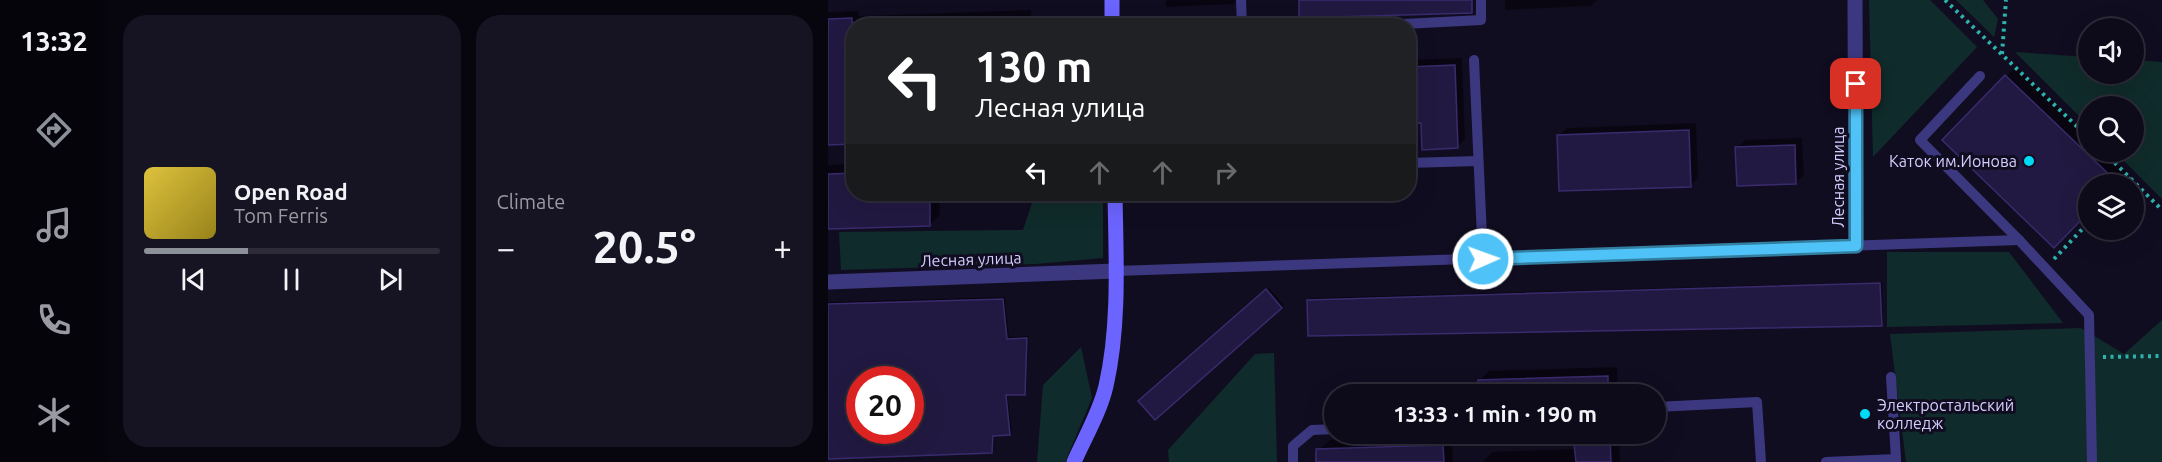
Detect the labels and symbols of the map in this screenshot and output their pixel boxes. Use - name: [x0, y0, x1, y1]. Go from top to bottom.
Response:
- pin: [1830, 58, 1881, 109]
- street label: Лесная улица: [1829, 127, 1847, 227]
- place label: Каток им.Ионова: [1889, 152, 2017, 170]
- marker: Каток им.Ионова: [2022, 154, 2036, 168]
- position arrow: [1451, 227, 1515, 291]
- street label: Лесная улица: [920, 248, 1022, 270]
- speed limit sign: 20: [846, 366, 924, 444]
- place label: Электростальский колледж: [1877, 396, 2014, 432]
- marker: Электростальский колледж: [1858, 407, 1872, 421]

